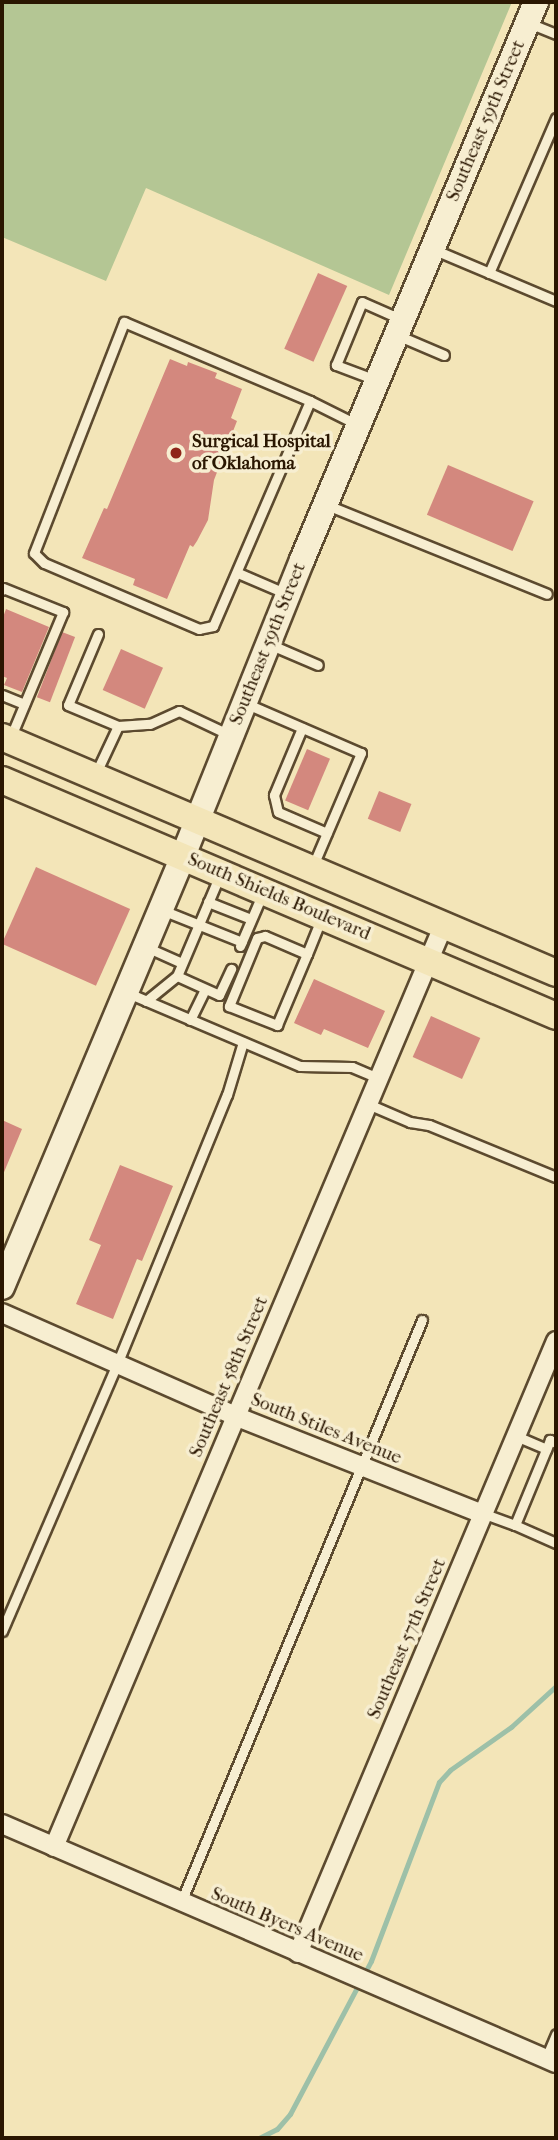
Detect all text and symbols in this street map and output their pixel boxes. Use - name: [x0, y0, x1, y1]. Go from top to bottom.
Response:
- street label: Southeast 59th Street: [442, 37, 530, 205]
- place label: Surgical Hospital of Oklahoma: [192, 431, 331, 475]
- marker: Surgical Hospital of Oklahoma: [166, 443, 186, 463]
- street label: Southeast 59th Street: [225, 559, 311, 729]
- street label: South Shields Boulevard: [184, 848, 374, 946]
- street label: Southeast 58th Street: [185, 1293, 273, 1461]
- street label: South Stiles Avenue: [247, 1388, 405, 1470]
- street label: Southeast 57th Street: [363, 1555, 451, 1723]
- street label: South Byers Avenue: [207, 1883, 367, 1967]

